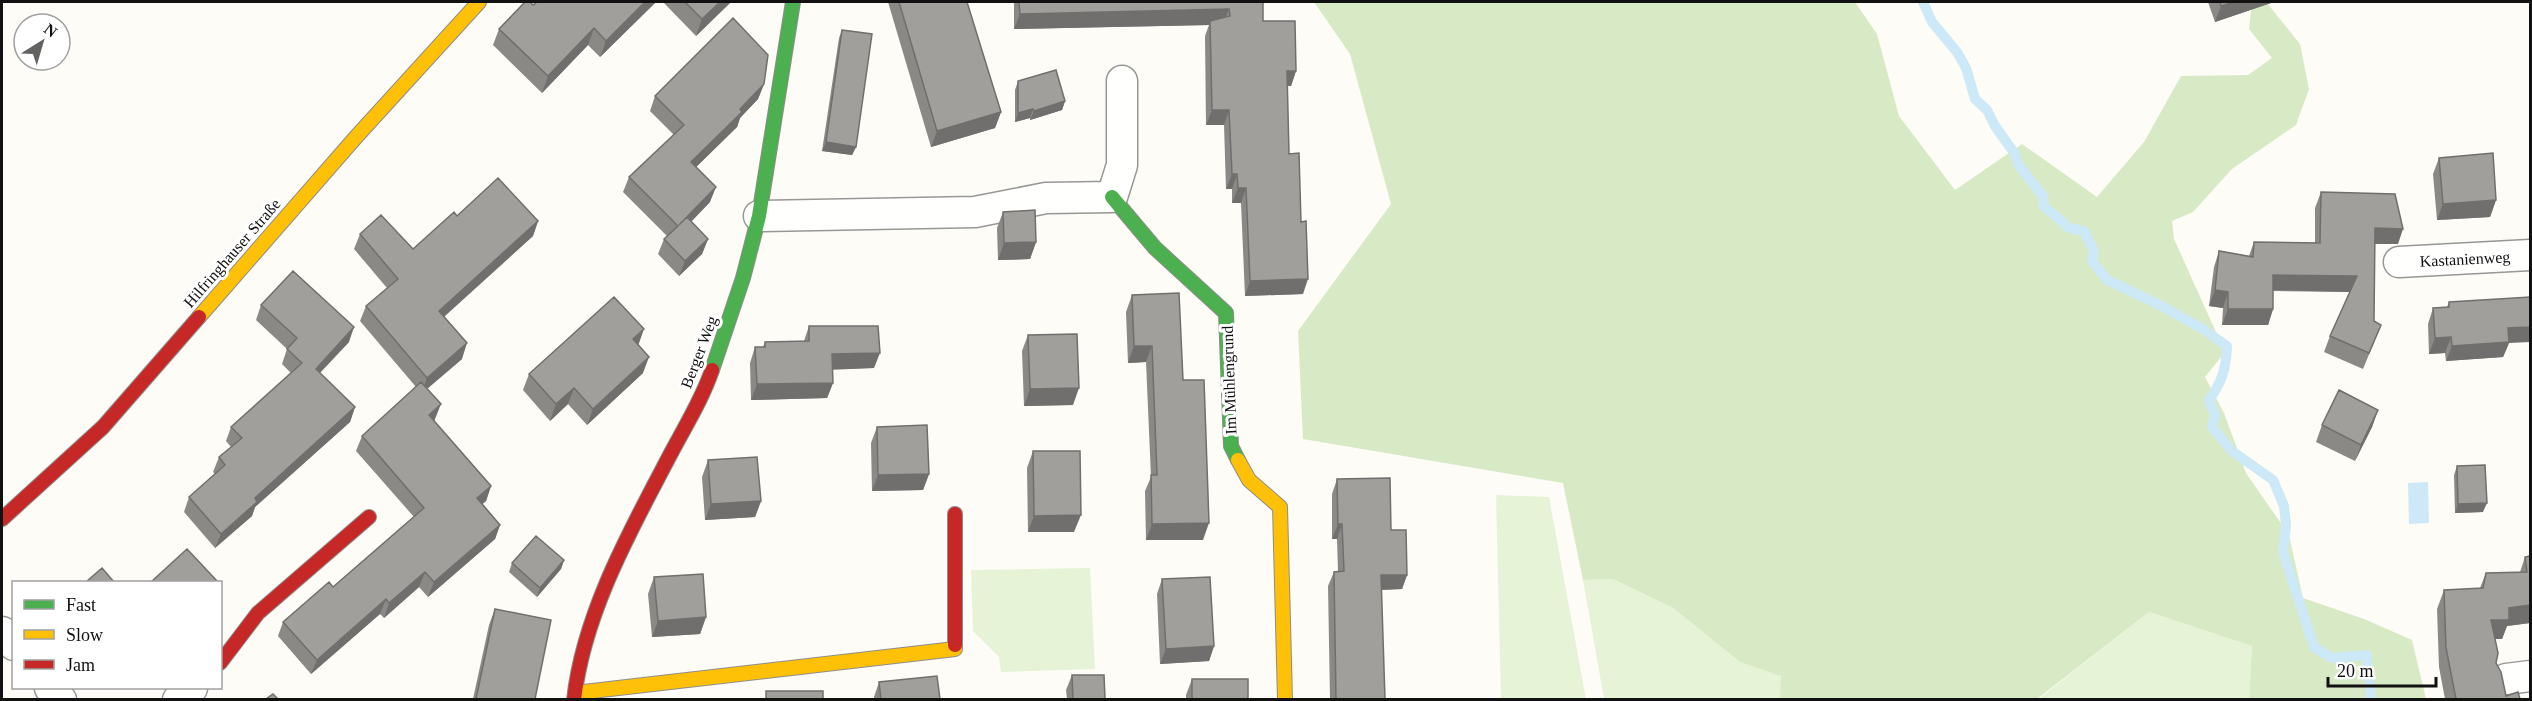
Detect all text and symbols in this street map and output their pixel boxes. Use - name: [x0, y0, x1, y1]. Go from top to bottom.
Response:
- north arrow: [12, 12, 72, 72]
- text: N: [41, 20, 61, 41]
- street label: Hilfringhauser Straße: [180, 195, 284, 311]
- street label: Kastanienweg: [2419, 248, 2511, 271]
- street label: Berger Weg: [677, 314, 721, 391]
- street label: Im Mühlengrund: [1219, 325, 1240, 435]
- legend: [12, 581, 222, 689]
- text: Fast: [66, 595, 96, 615]
- text: Slow: [66, 625, 103, 645]
- scale bar: [2328, 650, 2436, 688]
- text: Jam: [66, 655, 95, 675]
- text: 20 m: [2337, 661, 2374, 681]

